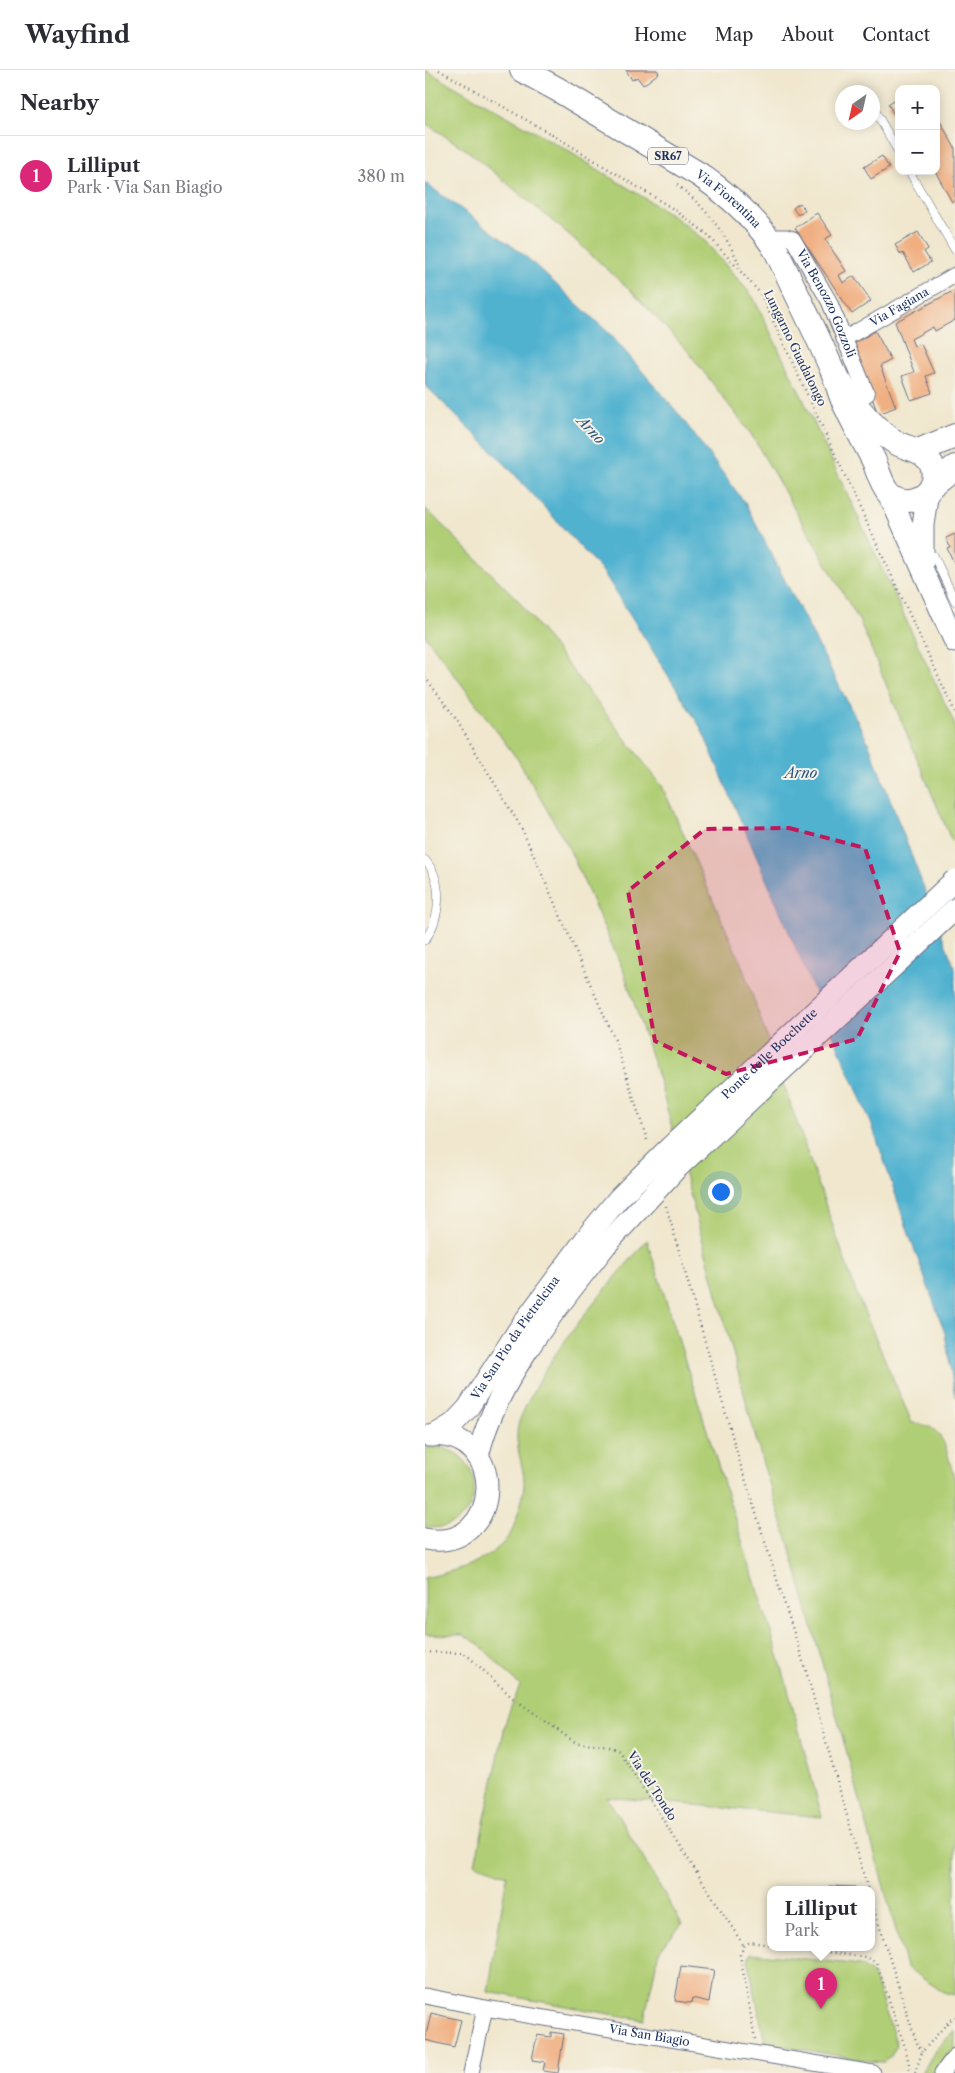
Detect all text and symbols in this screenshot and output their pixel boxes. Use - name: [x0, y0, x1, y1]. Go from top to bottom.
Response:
- text: Wayfind: [25, 20, 130, 49]
- text: Home: [634, 24, 687, 46]
- text: Map: [715, 24, 753, 46]
- text: About: [781, 24, 834, 46]
- text: Contact: [862, 24, 930, 46]
- north arrow: [835, 85, 880, 130]
- map controls: [895, 85, 940, 175]
- button: +: [895, 85, 940, 130]
- text: Nearby: [20, 90, 99, 115]
- button: −: [895, 130, 940, 175]
- road number: SR67: [648, 148, 688, 164]
- text: Lilliput: [67, 154, 140, 177]
- text: 1: [32, 166, 40, 186]
- text: 380 m: [357, 166, 405, 186]
- street label: Via Fiorentina: [692, 166, 765, 231]
- text: Park · Via San Biagio: [67, 177, 223, 197]
- street label: Via Benozzo Gozzoli: [793, 246, 859, 360]
- street label: Via Fagiana: [866, 283, 932, 330]
- street label: Lungarno Guadalongo: [761, 287, 830, 408]
- water label: Arno: [572, 411, 609, 448]
- water label: Arno: [783, 764, 817, 782]
- street label: Ponte delle Bocchette: [718, 1005, 820, 1102]
- your location: [708, 1179, 734, 1205]
- street label: Via San Pio da Pietrelcina: [467, 1272, 563, 1403]
- street label: Via del Tondo: [624, 1747, 680, 1823]
- popup: [767, 1886, 875, 1951]
- text: Lilliput: [784, 1897, 858, 1920]
- text: Park: [784, 1920, 819, 1940]
- pin: 1: [805, 1968, 837, 2009]
- street label: Via San Biagio: [607, 2021, 691, 2049]

